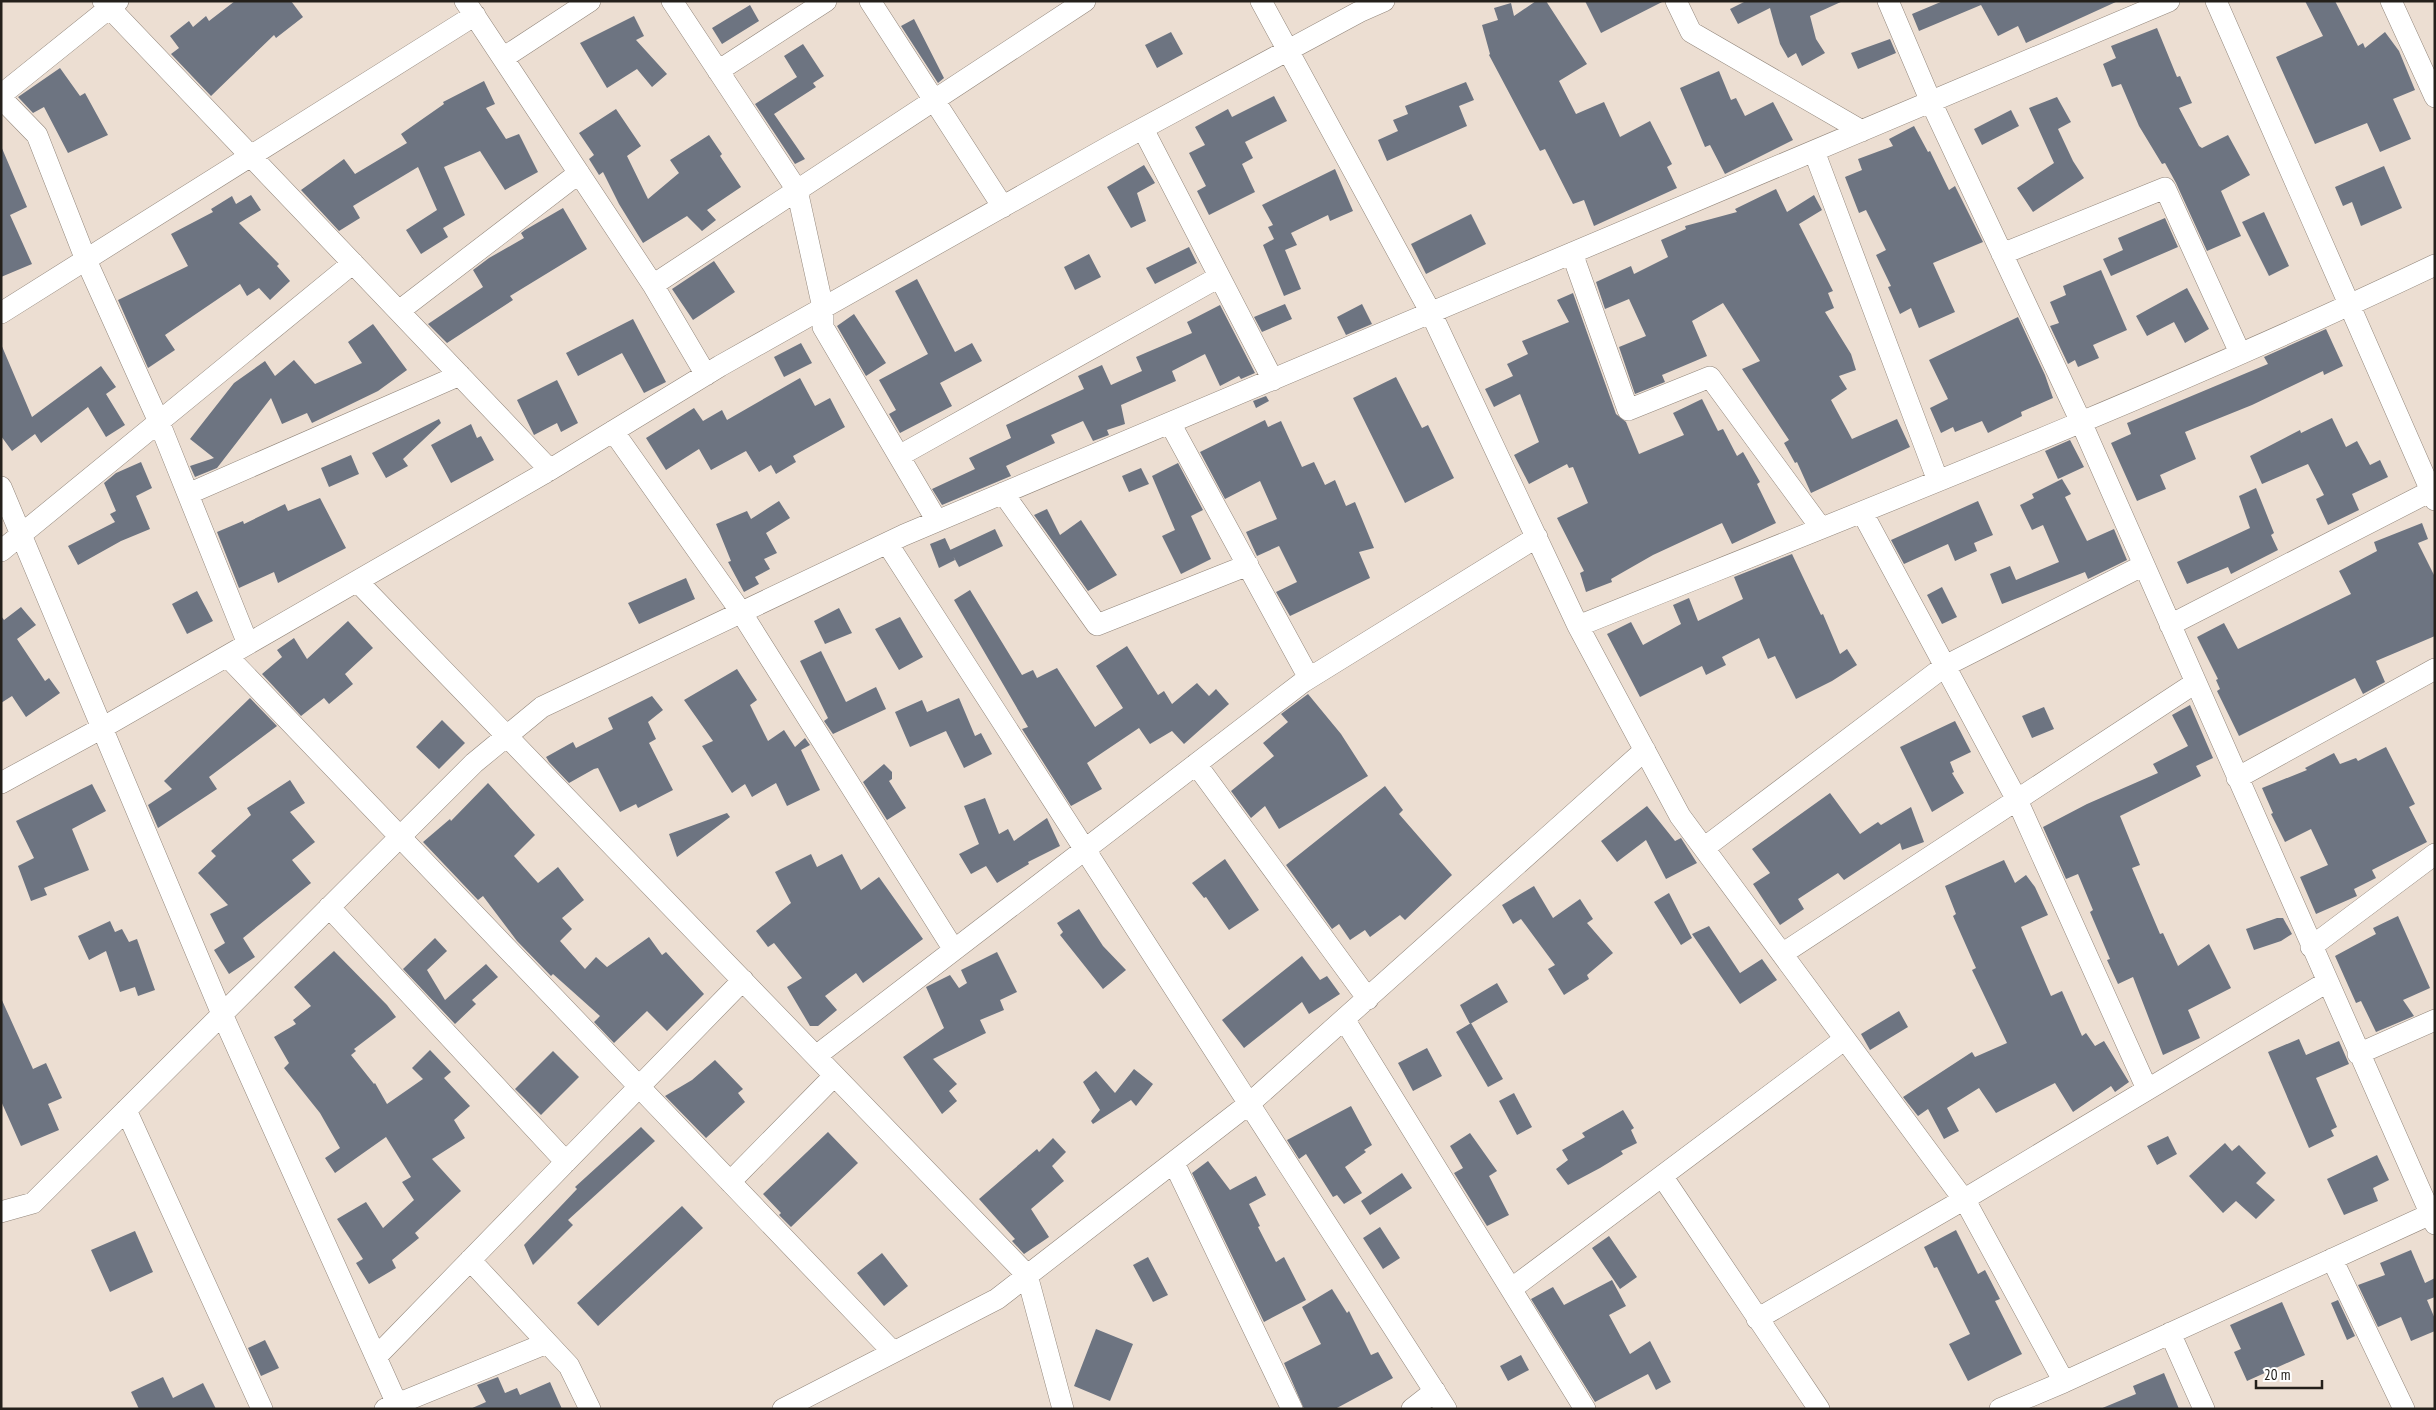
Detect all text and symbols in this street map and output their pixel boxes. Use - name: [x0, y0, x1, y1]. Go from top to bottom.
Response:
- scale bar: [2256, 1358, 2322, 1390]
- text: 20 m: [2264, 1365, 2290, 1384]

